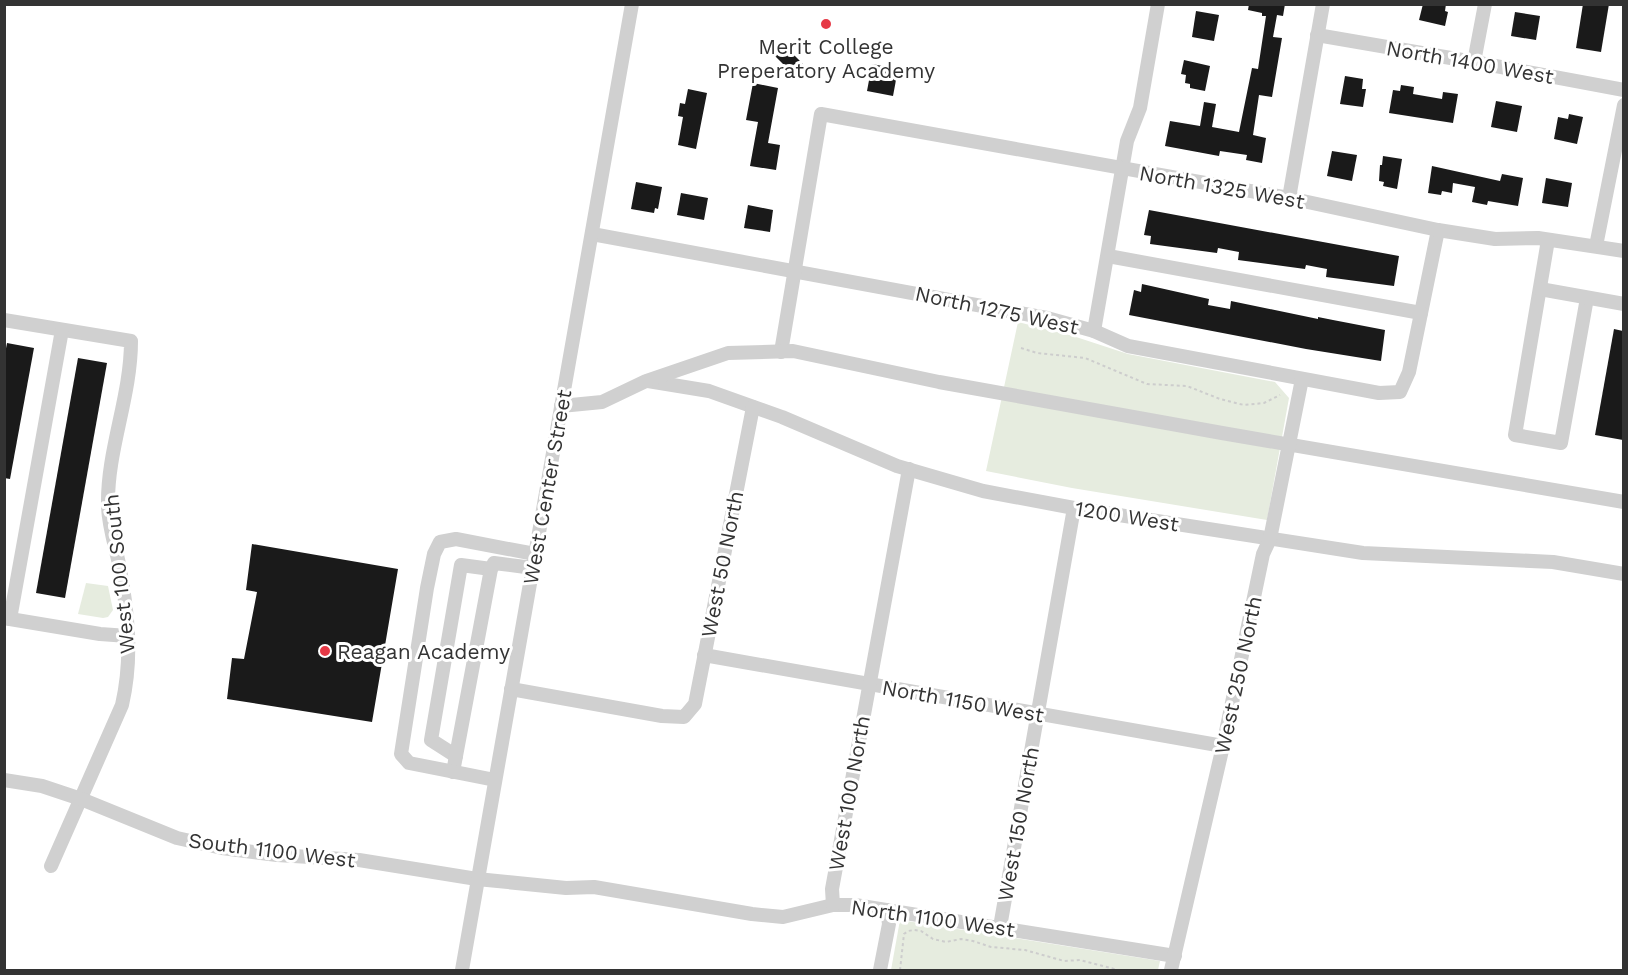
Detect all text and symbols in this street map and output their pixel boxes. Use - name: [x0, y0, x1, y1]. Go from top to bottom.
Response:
- marker: Merit College Preperatory Academy: [819, 17, 833, 31]
- place label: Merit College Preperatory Academy: [717, 34, 935, 83]
- street label: North 1400 West: [1384, 35, 1556, 89]
- street label: North 1325 West: [1137, 160, 1307, 214]
- street label: North 1275 West: [913, 280, 1081, 340]
- street label: West Center Street: [518, 387, 576, 586]
- street label: West 50 North: [696, 489, 748, 639]
- street label: West 100 South: [98, 493, 140, 655]
- street label: 1200 West: [1073, 495, 1181, 537]
- street label: West 250 North: [1209, 594, 1267, 756]
- place label: Reagan Academy: [337, 639, 510, 664]
- marker: Reagan Academy: [318, 644, 332, 658]
- street label: North 1150 West: [880, 674, 1046, 728]
- street label: West 100 North: [823, 713, 875, 873]
- street label: West 150 North: [992, 745, 1044, 903]
- street label: South 1100 West: [187, 827, 357, 873]
- street label: North 1100 West: [850, 894, 1017, 942]

